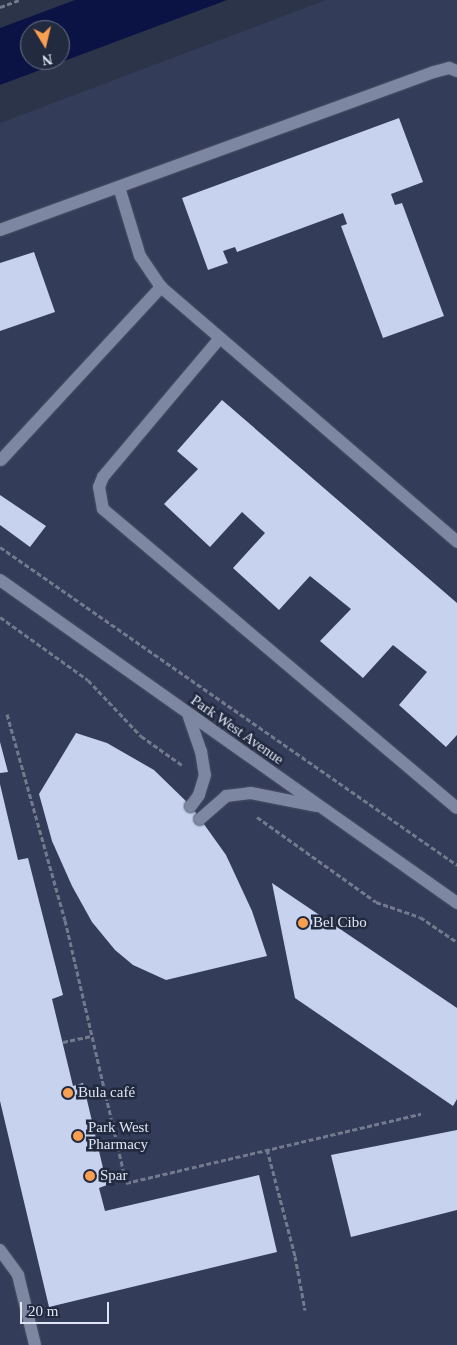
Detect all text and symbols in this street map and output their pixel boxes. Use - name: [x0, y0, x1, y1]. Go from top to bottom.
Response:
- north arrow: [20, 20, 70, 70]
- text: N: [41, 51, 53, 68]
- street label: Park West Avenue: [187, 691, 287, 769]
- place label: Bel Cibo: [313, 914, 367, 932]
- marker: Bel Cibo: [297, 917, 309, 929]
- place label: Bula café: [78, 1084, 135, 1102]
- marker: Bula café: [62, 1087, 74, 1099]
- place label: Park West Pharmacy: [88, 1118, 149, 1153]
- marker: Park West Pharmacy: [72, 1130, 84, 1142]
- place label: Spar: [100, 1167, 127, 1185]
- marker: Spar: [84, 1170, 96, 1182]
- scale bar: [22, 1292, 111, 1324]
- text: 20 m: [28, 1303, 58, 1319]

